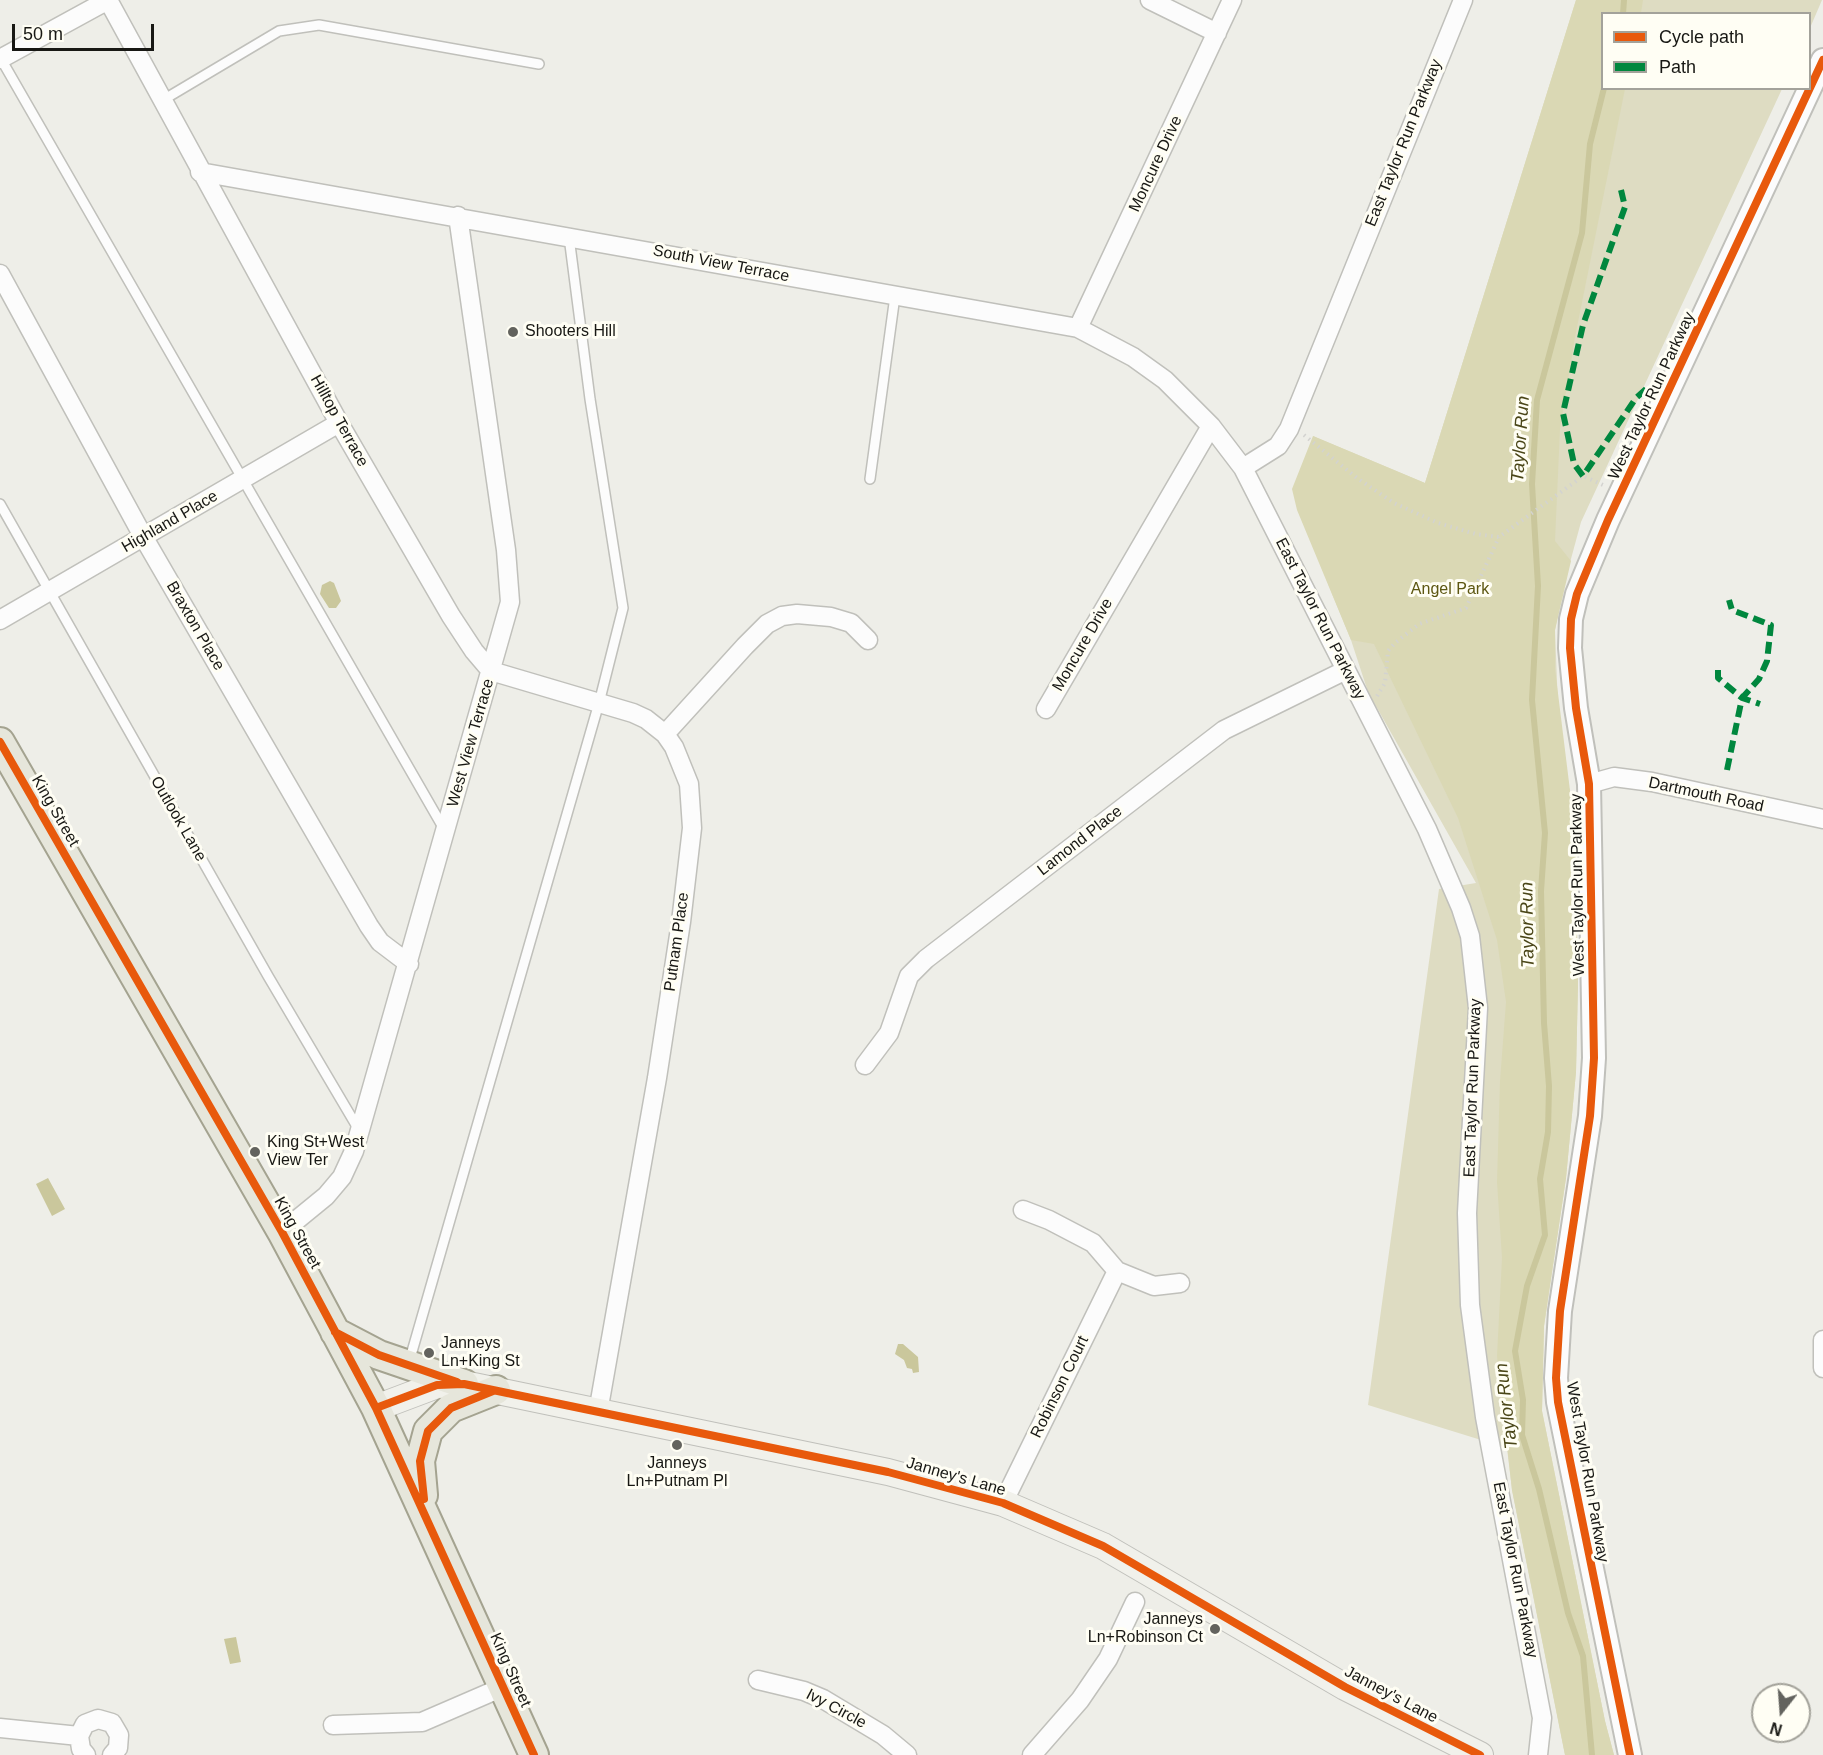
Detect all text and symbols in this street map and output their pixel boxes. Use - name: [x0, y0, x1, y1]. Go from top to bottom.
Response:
- scale bar: [15, 12, 158, 50]
- legend: [1601, 12, 1811, 90]
- text: 50 m: [23, 24, 63, 44]
- text: Cycle path: [1659, 27, 1744, 47]
- street label: East Taylor Run Parkway: [1362, 57, 1446, 229]
- text: Path: [1659, 57, 1696, 77]
- street label: Moncure Drive: [1125, 113, 1187, 215]
- street label: South View Terrace: [651, 241, 791, 287]
- street label: West Taylor Run Parkway: [1605, 309, 1699, 483]
- place label: Shooters Hill: [525, 322, 616, 342]
- marker: Shooters Hill: [506, 325, 520, 339]
- street label: Hilltop Terrace: [306, 372, 372, 470]
- water label: Taylor Run: [1507, 395, 1535, 483]
- street label: Highland Place: [119, 487, 221, 557]
- street label: East Taylor Run Parkway: [1271, 535, 1369, 703]
- street label: Braxton Place: [162, 578, 228, 674]
- park label: Angel Park: [1411, 580, 1489, 600]
- street label: Moncure Drive: [1049, 595, 1117, 695]
- street label: West View Terrace: [443, 677, 499, 809]
- street label: King Street: [27, 772, 83, 850]
- street label: Outlook Lane: [146, 773, 210, 865]
- street label: Dartmouth Road: [1647, 773, 1765, 817]
- street label: West Taylor Run Parkway: [1567, 793, 1589, 977]
- street label: Lamond Place: [1034, 802, 1126, 880]
- water label: Taylor Run: [1516, 882, 1540, 968]
- street label: Putnam Place: [661, 891, 693, 993]
- street label: East Taylor Run Parkway: [1460, 998, 1486, 1178]
- place label: King St+West View Ter: [267, 1133, 364, 1171]
- marker: King St+West View Ter: [248, 1145, 262, 1159]
- street label: King Street: [269, 1194, 325, 1272]
- street label: Robinson Court: [1027, 1333, 1093, 1441]
- place label: Janneys Ln+King St: [441, 1334, 520, 1372]
- marker: Janneys Ln+King St: [422, 1346, 436, 1360]
- water label: Taylor Run: [1491, 1362, 1523, 1450]
- street label: West Taylor Run Parkway: [1562, 1380, 1612, 1564]
- marker: Janneys Ln+Putnam Pl: [670, 1438, 684, 1452]
- place label: Janneys Ln+Putnam Pl: [627, 1454, 727, 1492]
- street label: Janney's Lane: [904, 1454, 1008, 1500]
- street label: East Taylor Run Parkway: [1489, 1480, 1541, 1660]
- place label: Janneys Ln+Robinson Ct: [1088, 1610, 1203, 1648]
- marker: Janneys Ln+Robinson Ct: [1208, 1622, 1222, 1636]
- street label: King Street: [485, 1630, 535, 1710]
- street label: Janney's Lane: [1341, 1662, 1441, 1728]
- north arrow: [1751, 1683, 1811, 1743]
- street label: Ivy Circle: [802, 1685, 870, 1733]
- text: N: [1768, 1719, 1784, 1739]

